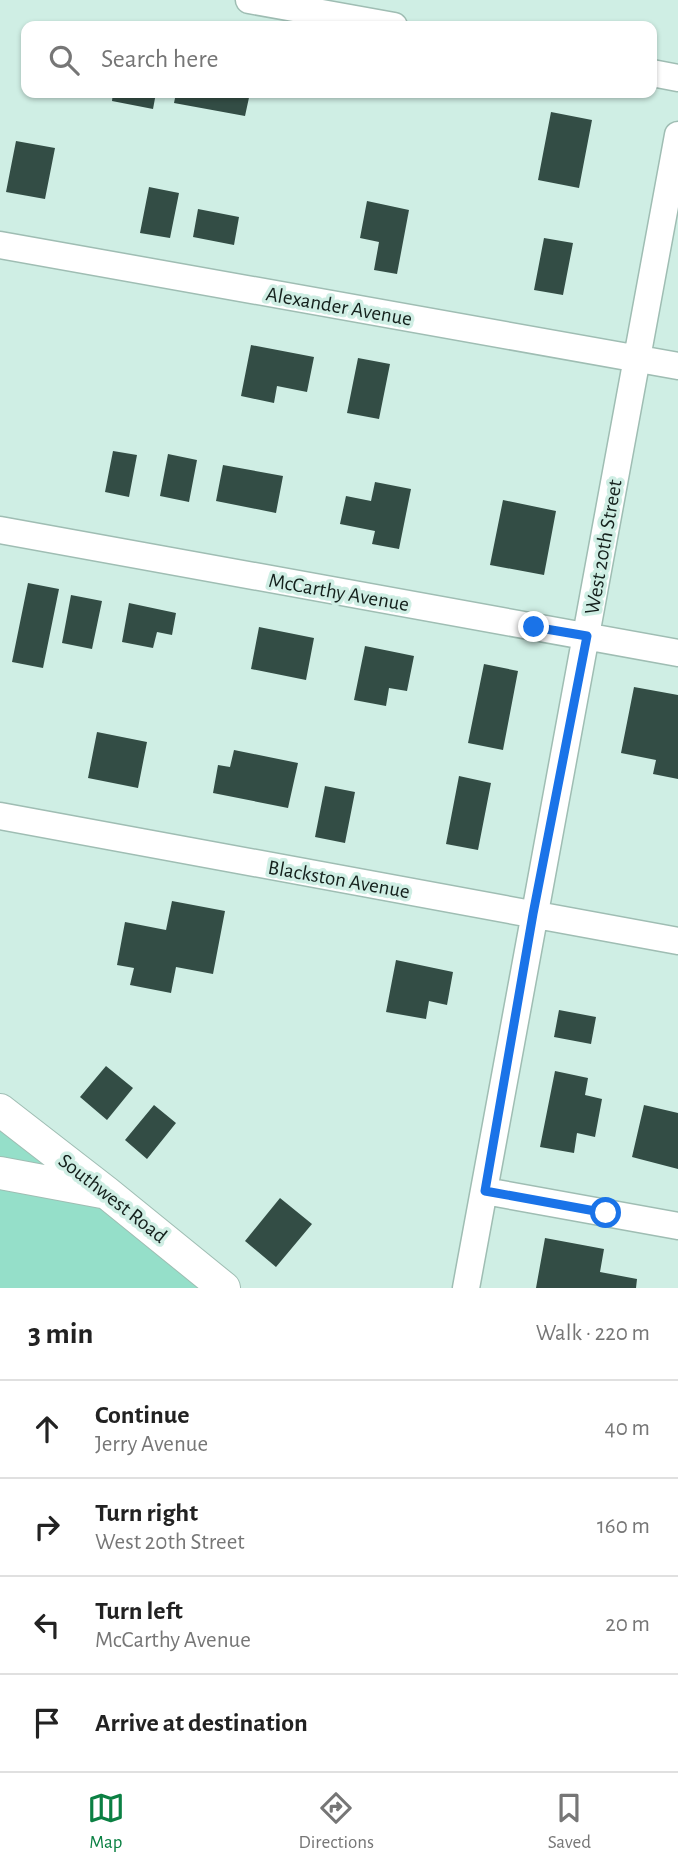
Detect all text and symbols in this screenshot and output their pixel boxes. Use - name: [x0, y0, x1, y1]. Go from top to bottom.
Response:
- search box: [21, 21, 657, 98]
- icon: search: [45, 41, 83, 79]
- text: Search here: [101, 46, 219, 72]
- street label: Alexander Avenue: [264, 283, 414, 330]
- street label: West 20th Street: [581, 478, 626, 616]
- street label: McCarthy Avenue: [267, 570, 411, 615]
- route end: [518, 611, 549, 642]
- street label: Blackston Avenue: [266, 857, 411, 902]
- street label: Southwest Road: [55, 1150, 171, 1247]
- route start: [590, 1197, 621, 1228]
- text: 3 min: [28, 1319, 93, 1349]
- text: Walk · 220 m: [536, 1322, 650, 1345]
- text: Continue: [95, 1402, 190, 1428]
- icon: ahead: [28, 1410, 66, 1448]
- text: 40 m: [605, 1417, 650, 1440]
- text: Jerry Avenue: [95, 1433, 208, 1456]
- text: Turn right: [95, 1500, 198, 1526]
- icon: right: [28, 1508, 66, 1546]
- text: 160 m: [597, 1515, 650, 1538]
- text: West 20th Street: [95, 1531, 245, 1554]
- text: Turn left: [95, 1598, 183, 1624]
- icon: left: [28, 1606, 66, 1644]
- text: 20 m: [605, 1613, 650, 1636]
- text: McCarthy Avenue: [95, 1629, 251, 1652]
- icon: arrive: [28, 1704, 66, 1742]
- text: Arrive at destination: [95, 1710, 308, 1736]
- tab: Map: [87, 1789, 125, 1854]
- tab: Directions: [298, 1789, 374, 1854]
- tab: Saved: [548, 1789, 591, 1854]

